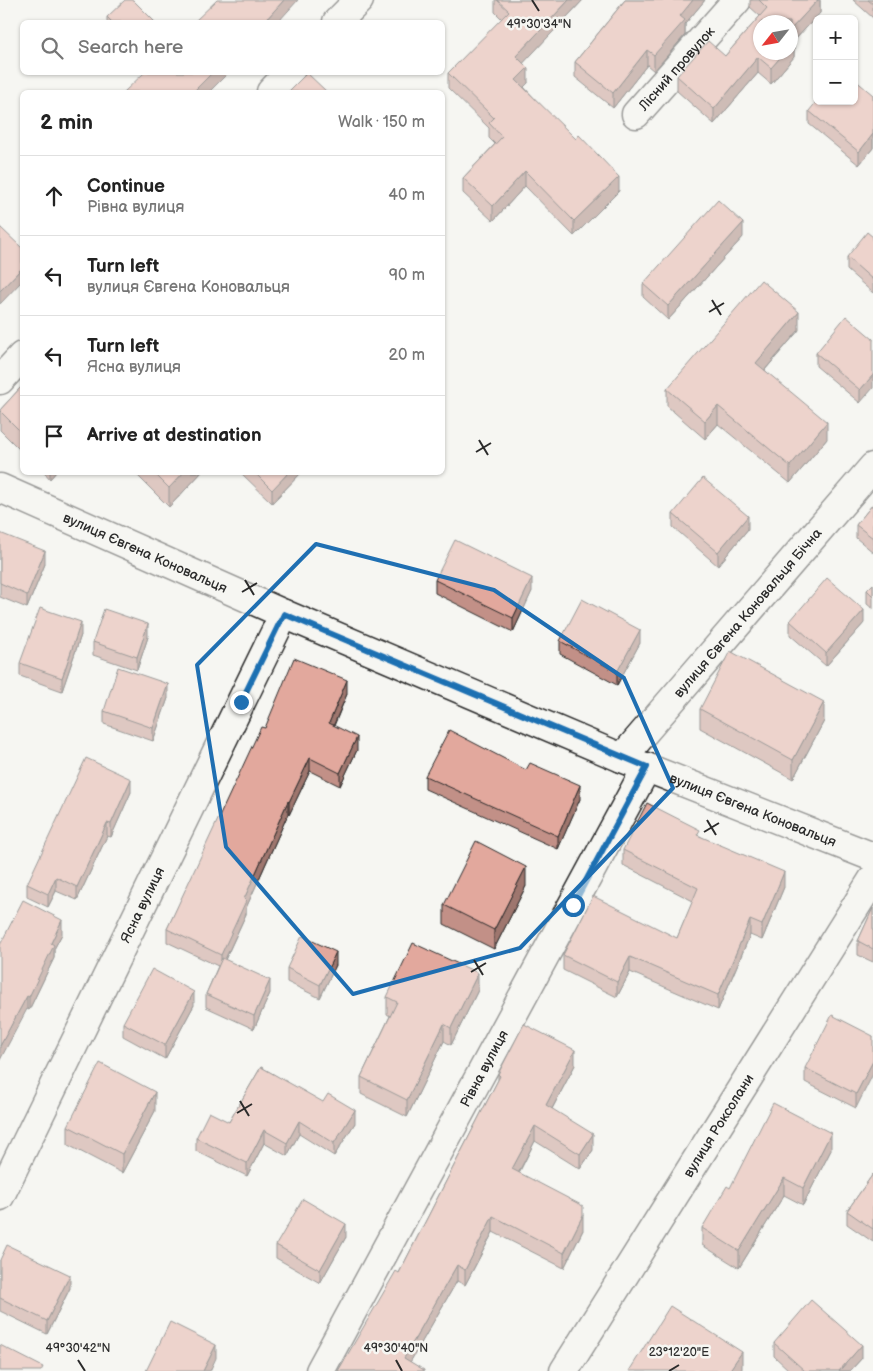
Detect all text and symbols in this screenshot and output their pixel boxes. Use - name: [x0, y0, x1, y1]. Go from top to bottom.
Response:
- north arrow: [753, 15, 798, 60]
- map controls: [813, 15, 858, 105]
- button: +: [813, 15, 858, 60]
- text: 49°30'34"N: [506, 17, 572, 32]
- search box: [20, 20, 445, 75]
- street label: Лісний провулок: [634, 22, 719, 115]
- icon: search: [38, 34, 66, 62]
- text: Search here: [78, 36, 183, 59]
- button: −: [813, 60, 858, 105]
- text: 2 min: [40, 110, 93, 135]
- text: Walk · 150 m: [338, 113, 425, 132]
- text: Continue: [87, 175, 165, 198]
- icon: ahead: [40, 182, 68, 210]
- text: 40 m: [388, 186, 425, 205]
- text: Рівна вулиця: [87, 198, 184, 217]
- text: Turn left: [87, 255, 159, 278]
- icon: left: [40, 262, 68, 290]
- text: 90 m: [389, 266, 425, 285]
- text: вулиця Євгена Коновальця: [87, 278, 290, 297]
- text: Turn left: [87, 335, 159, 358]
- icon: left: [40, 342, 68, 370]
- text: 20 m: [389, 346, 425, 365]
- text: Ясна вулиця: [87, 358, 181, 377]
- icon: arrive: [40, 422, 68, 450]
- text: Arrive at destination: [87, 424, 262, 447]
- street label: вулиця Євгена Коновальця: [61, 509, 230, 596]
- street label: вулиця Євгена Коновальця Бічна: [670, 524, 826, 701]
- route end: [230, 691, 253, 714]
- street label: вулиця Євгена Коновальця: [667, 769, 839, 850]
- street label: Ясна вулиця: [116, 864, 168, 946]
- route start: [562, 894, 585, 917]
- street label: Рівна вулиця: [456, 1027, 512, 1110]
- street label: вулиця Роксолани: [679, 1071, 757, 1180]
- text: 49°30'42"N: [46, 1341, 110, 1356]
- text: 49°30'40"N: [364, 1341, 428, 1356]
- text: 23°12'20"E: [649, 1345, 709, 1360]

